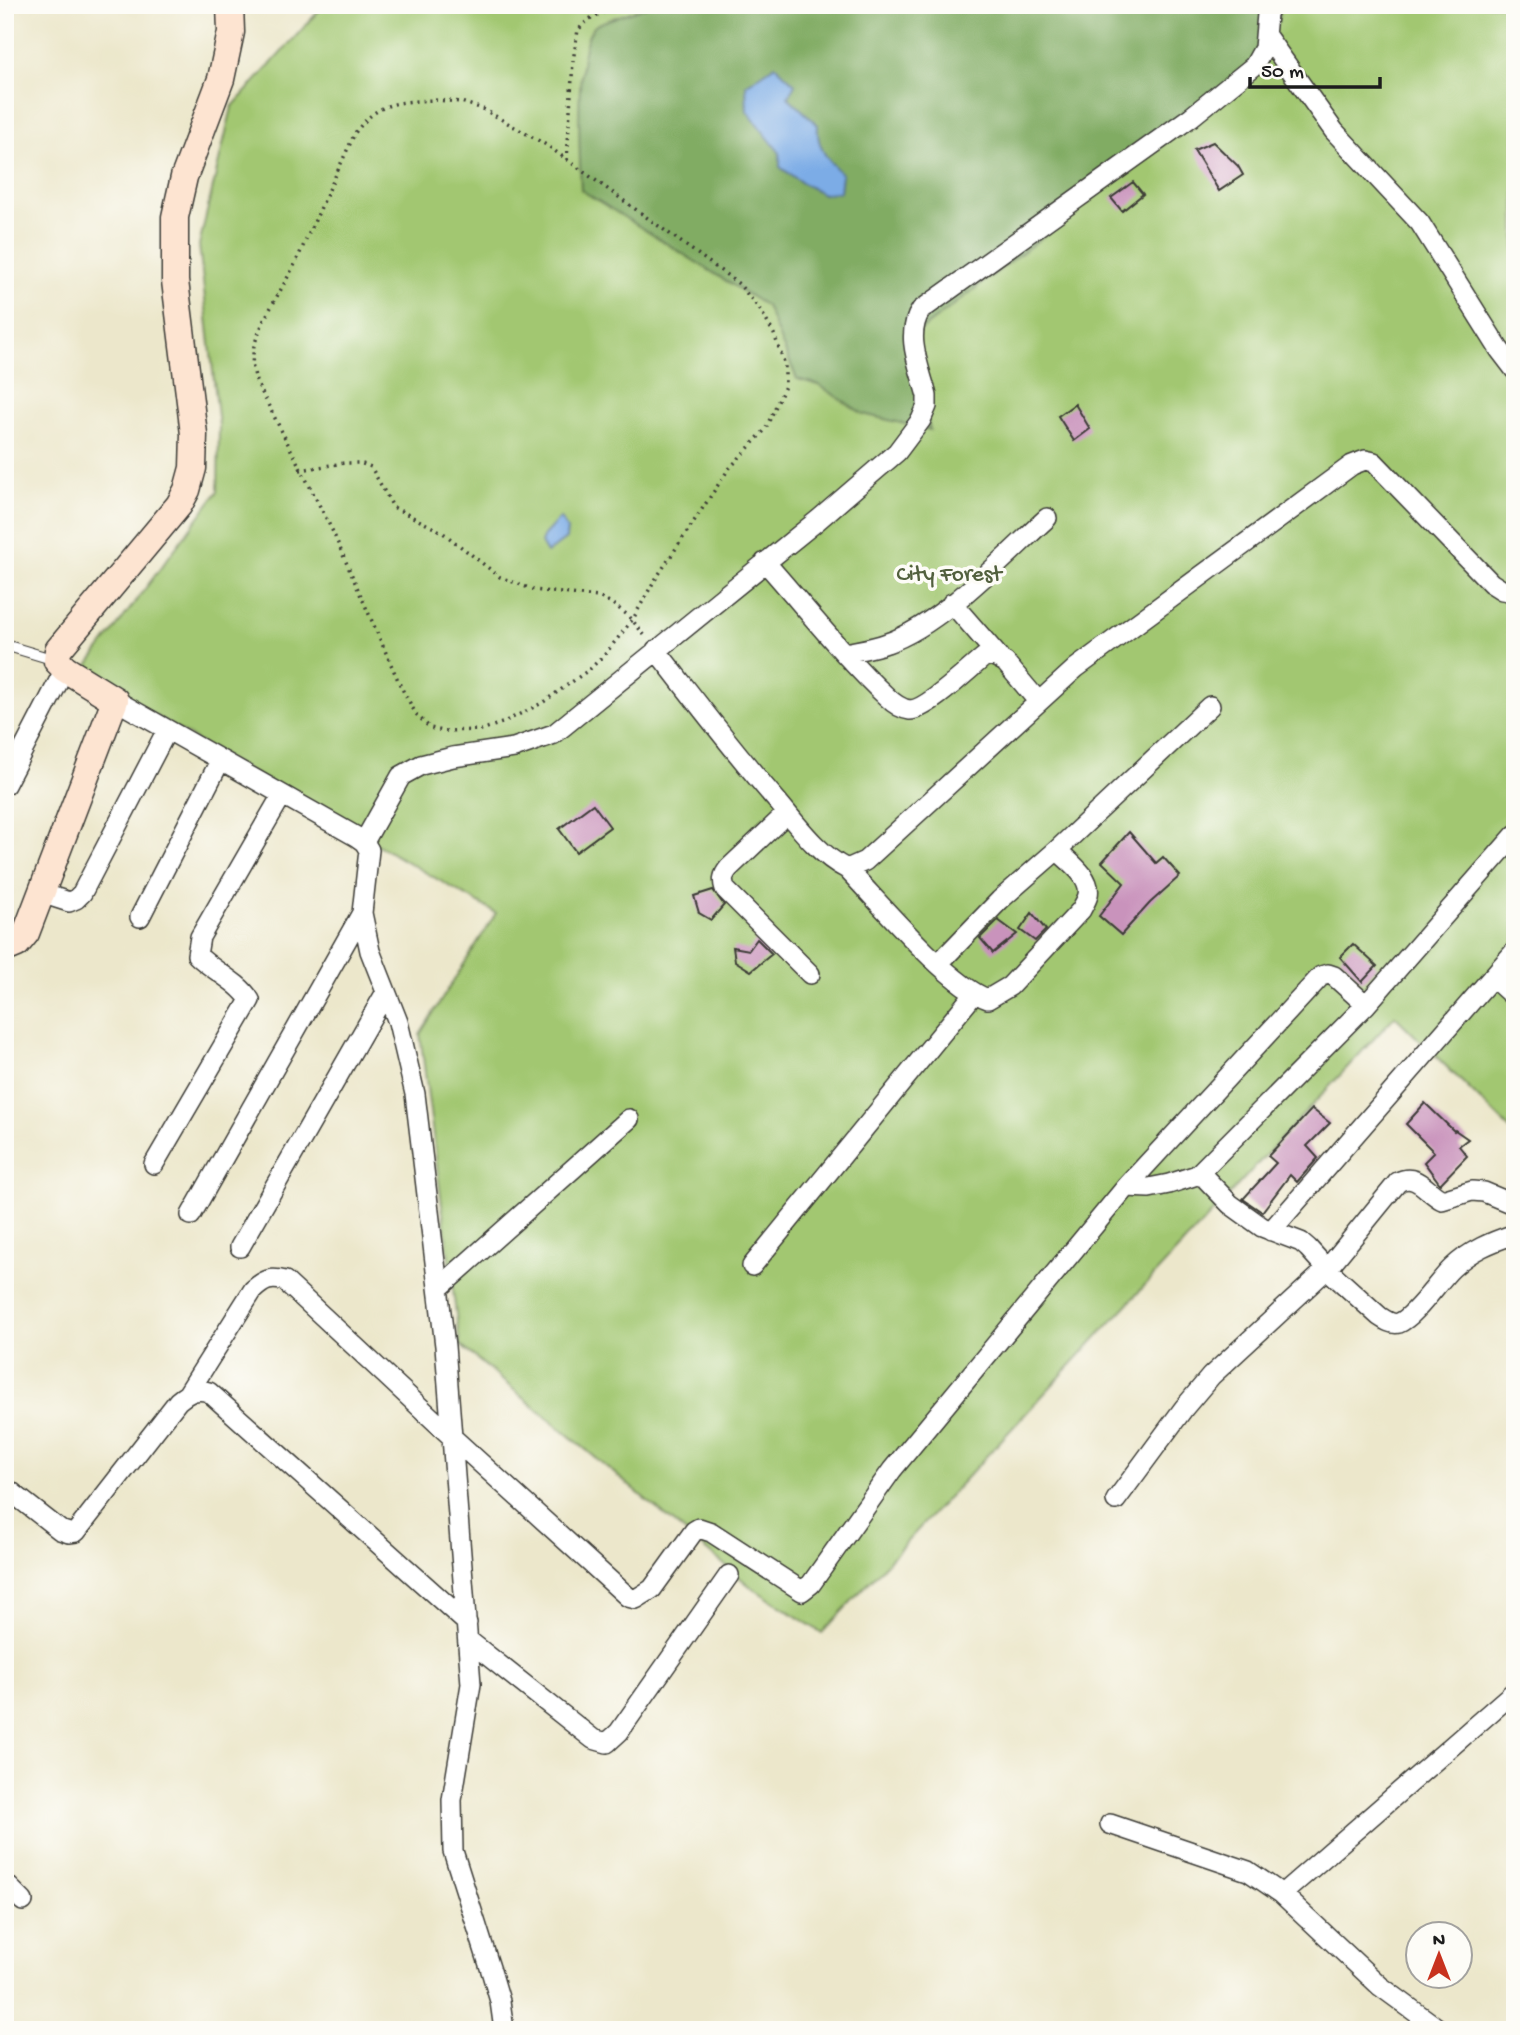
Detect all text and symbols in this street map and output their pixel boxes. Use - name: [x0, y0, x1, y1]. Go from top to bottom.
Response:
- scale bar: [1250, 46, 1380, 90]
- text: 50 m: [1261, 61, 1304, 86]
- park label: City Forest: [896, 562, 1003, 589]
- north arrow: [1404, 1920, 1474, 1990]
- text: N: [1433, 1930, 1445, 1953]

